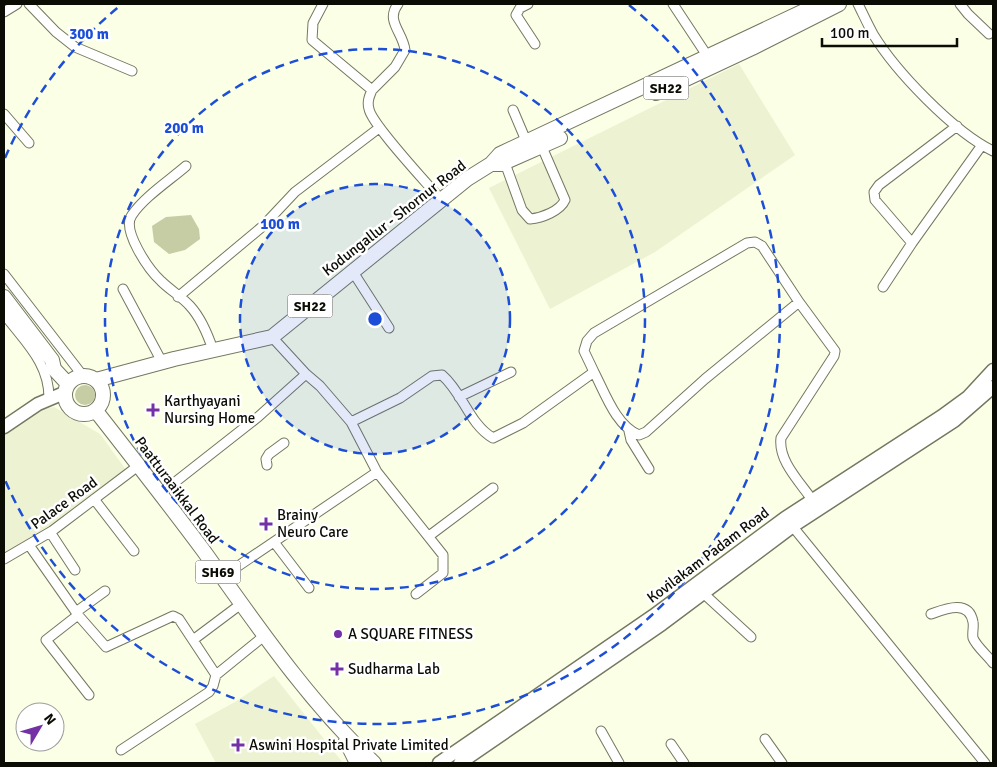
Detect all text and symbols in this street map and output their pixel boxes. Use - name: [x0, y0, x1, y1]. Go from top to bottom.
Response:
- scale bar: [822, 15, 957, 47]
- text: 100 m: [830, 24, 870, 42]
- text: 300 m: [69, 25, 109, 43]
- road number: SH22: [644, 76, 688, 100]
- text: 200 m: [164, 119, 204, 137]
- street label: Kodungallur - Shornur Road: [319, 156, 470, 280]
- text: 100 m: [260, 215, 300, 233]
- road number: SH22: [288, 294, 332, 318]
- centre of rings: [366, 310, 384, 328]
- place label: Karthyayani Nursing Home: [164, 392, 255, 427]
- marker: Karthyayani Nursing Home: [146, 403, 160, 417]
- street label: Paatturaaikkal Road: [131, 433, 223, 547]
- street label: Palace Road: [27, 473, 101, 533]
- street label: Kovilakam Padam Road: [643, 503, 773, 607]
- place label: Brainy Neuro Care: [277, 506, 349, 541]
- marker: Brainy Neuro Care: [259, 517, 273, 531]
- road number: SH69: [196, 560, 240, 584]
- place label: A SQUARE FITNESS: [348, 625, 473, 643]
- marker: A SQUARE FITNESS: [332, 628, 344, 640]
- place label: Sudharma Lab: [348, 660, 440, 678]
- marker: Sudharma Lab: [330, 662, 344, 676]
- north arrow: [15, 702, 65, 752]
- text: N: [40, 710, 60, 728]
- place label: Aswini Hospital Private Limited: [249, 736, 449, 754]
- marker: Aswini Hospital Private Limited: [231, 738, 245, 752]

